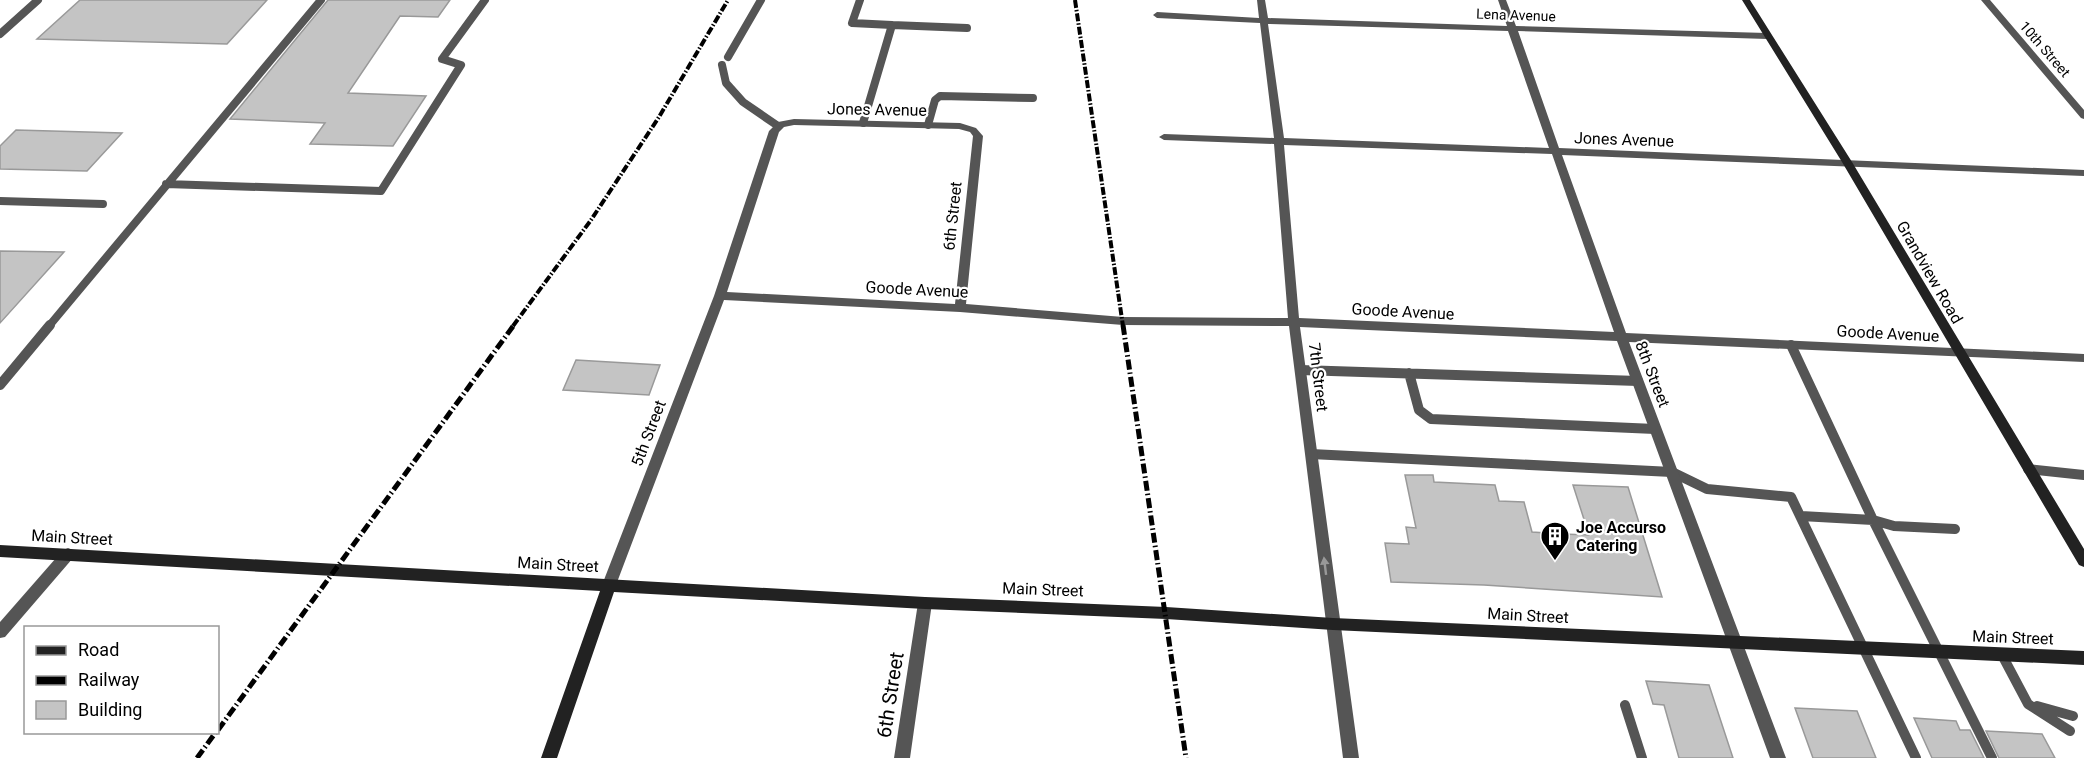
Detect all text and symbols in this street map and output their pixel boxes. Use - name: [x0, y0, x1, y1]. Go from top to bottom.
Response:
- street label: Lena Avenue: [1476, 6, 1556, 24]
- street label: 10th Street: [2017, 18, 2074, 80]
- street label: Jones Avenue: [827, 99, 927, 120]
- street label: Jones Avenue: [1574, 128, 1674, 151]
- street label: 6th Street: [939, 181, 966, 251]
- street label: Grandview Road: [1892, 218, 1967, 327]
- street label: Goode Avenue: [865, 277, 969, 302]
- street label: Goode Avenue: [1351, 299, 1455, 324]
- street label: Goode Avenue: [1836, 321, 1940, 346]
- street label: 8th Street: [1631, 338, 1674, 410]
- street label: 7th Street: [1305, 342, 1332, 413]
- street label: 5th Street: [627, 397, 670, 469]
- place label: Joe Accurso Catering: [1576, 518, 1666, 555]
- building icon: Joe Accurso Catering: [1539, 520, 1571, 562]
- street label: Main Street: [31, 526, 113, 549]
- street label: Main Street: [517, 553, 599, 576]
- one-way arrow: [1321, 557, 1330, 576]
- street label: Main Street: [1002, 579, 1084, 600]
- street label: Main Street: [1487, 604, 1569, 627]
- legend: [24, 626, 219, 734]
- street label: Main Street: [1972, 627, 2054, 648]
- text: Road: [78, 639, 119, 660]
- street label: 6th Street: [871, 650, 909, 740]
- text: Railway: [78, 669, 140, 690]
- text: Building: [78, 699, 142, 720]

